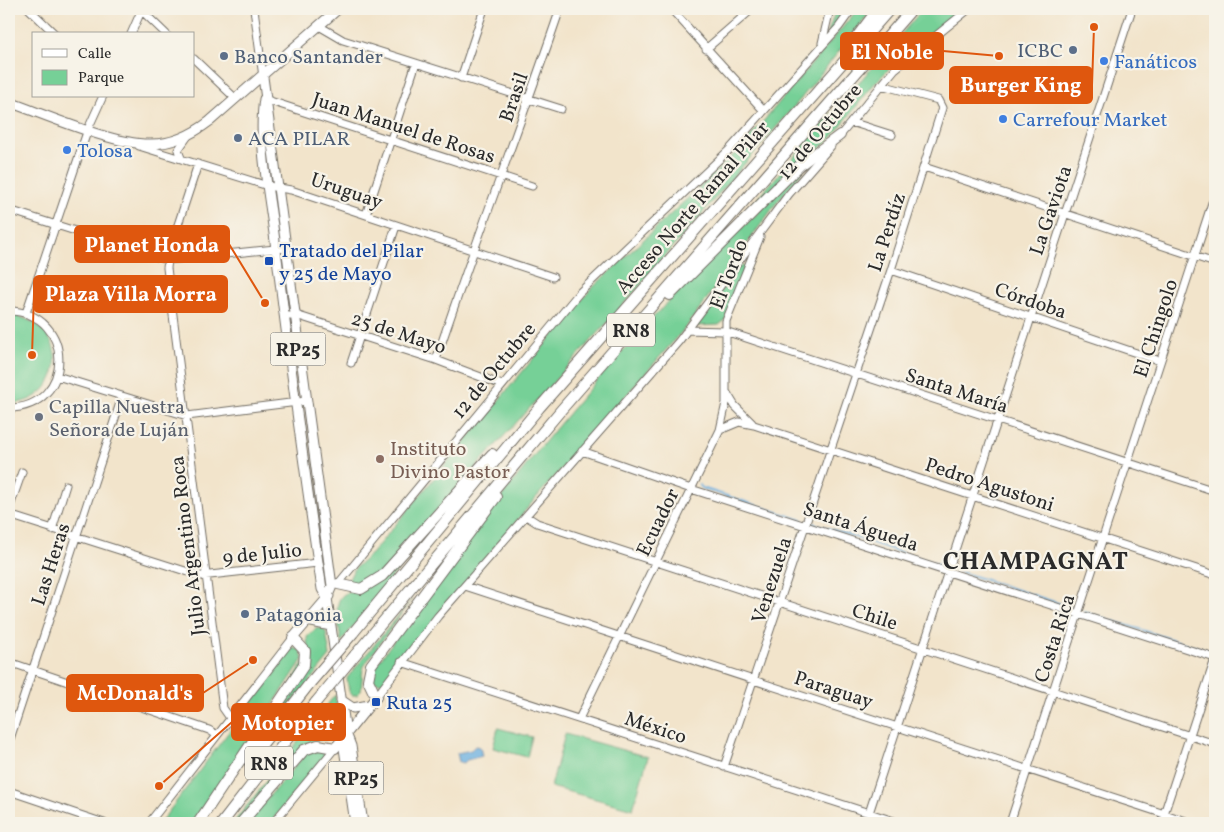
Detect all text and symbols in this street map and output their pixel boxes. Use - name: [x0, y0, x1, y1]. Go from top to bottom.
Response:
- legend: [32, 32, 195, 98]
- callout: El Noble: [841, 33, 943, 69]
- place label: ICBC: [1017, 38, 1063, 66]
- text: El Noble: [851, 39, 933, 68]
- text: Calle: [78, 44, 111, 65]
- place label: Banco Santander: [234, 44, 383, 72]
- marker: ICBC: [1067, 44, 1079, 56]
- place label: Fanáticos: [1114, 49, 1197, 77]
- marker: Banco Santander: [218, 50, 230, 62]
- marker: Fanáticos: [1098, 55, 1110, 67]
- callout: Burger King: [950, 67, 1092, 103]
- text: Parque: [78, 68, 124, 89]
- street label: Brasil: [493, 69, 536, 126]
- text: Burger King: [960, 72, 1082, 101]
- street label: 12 de Octubre: [772, 78, 869, 186]
- street label: Juan Manuel de Rosas: [308, 86, 498, 172]
- place label: Carrefour Market: [1013, 107, 1167, 135]
- marker: Carrefour Market: [997, 113, 1009, 125]
- street label: Acceso Norte Ramal Pilar: [610, 115, 777, 301]
- place label: ACA PILAR: [248, 126, 350, 154]
- marker: ACA PILAR: [232, 132, 244, 144]
- place label: Tolosa: [77, 138, 133, 166]
- marker: Tolosa: [61, 144, 73, 156]
- street label: La Gaviota: [1023, 162, 1080, 259]
- street label: Uruguay: [306, 166, 386, 217]
- street label: La Perdíz: [862, 190, 914, 276]
- callout: Planet Honda: [75, 226, 229, 262]
- text: Planet Honda: [85, 232, 219, 261]
- street label: El Tordo: [704, 236, 756, 314]
- place label: Tratado del Pilar y 25 de Mayo: [279, 238, 424, 289]
- marker: Tratado del Pilar y 25 de Mayo: [263, 255, 275, 267]
- callout: Plaza Villa Morra: [34, 276, 227, 312]
- street label: Córdoba: [990, 276, 1070, 327]
- street label: El Chingolo: [1128, 276, 1186, 382]
- text: Plaza Villa Morra: [45, 281, 217, 310]
- street label: 25 de Mayo: [347, 305, 449, 362]
- road number: RN8: [607, 314, 655, 346]
- street label: 12 de Octubre: [446, 317, 543, 425]
- road number: RP25: [270, 332, 326, 366]
- street label: Santa María: [901, 362, 1012, 422]
- place label: Capilla Nuestra Señora de Luján: [49, 394, 189, 445]
- marker: Capilla Nuestra Señora de Luján: [33, 411, 45, 423]
- place label: Instituto Divino Pastor: [390, 436, 510, 487]
- street label: Pedro Agustoni: [921, 452, 1058, 520]
- marker: Instituto Divino Pastor: [374, 453, 386, 465]
- street label: Julio Argentino Roca: [164, 454, 214, 637]
- street label: Ecuador: [630, 484, 687, 562]
- street label: Santa Águeda: [799, 496, 922, 560]
- street label: Las Heras: [25, 520, 78, 609]
- street label: Venezuela: [746, 534, 800, 627]
- street label: 9 de Julio: [221, 537, 303, 573]
- district label: CHAMPAGNAT: [943, 545, 1129, 580]
- street label: Costa Rica: [1028, 591, 1083, 687]
- street label: Chile: [848, 597, 901, 638]
- place label: Patagonia: [255, 602, 342, 630]
- marker: Patagonia: [239, 608, 251, 620]
- street label: Paraguay: [790, 665, 877, 717]
- callout: McDonald's: [67, 675, 203, 711]
- text: McDonald's: [77, 680, 193, 709]
- place label: Ruta 25: [386, 690, 452, 718]
- marker: Ruta 25: [370, 696, 382, 708]
- callout: Motopier: [232, 704, 345, 740]
- street label: México: [621, 706, 690, 752]
- text: Motopier: [242, 710, 334, 739]
- road number: RN8: [245, 746, 293, 780]
- road number: RP25: [328, 761, 384, 794]

